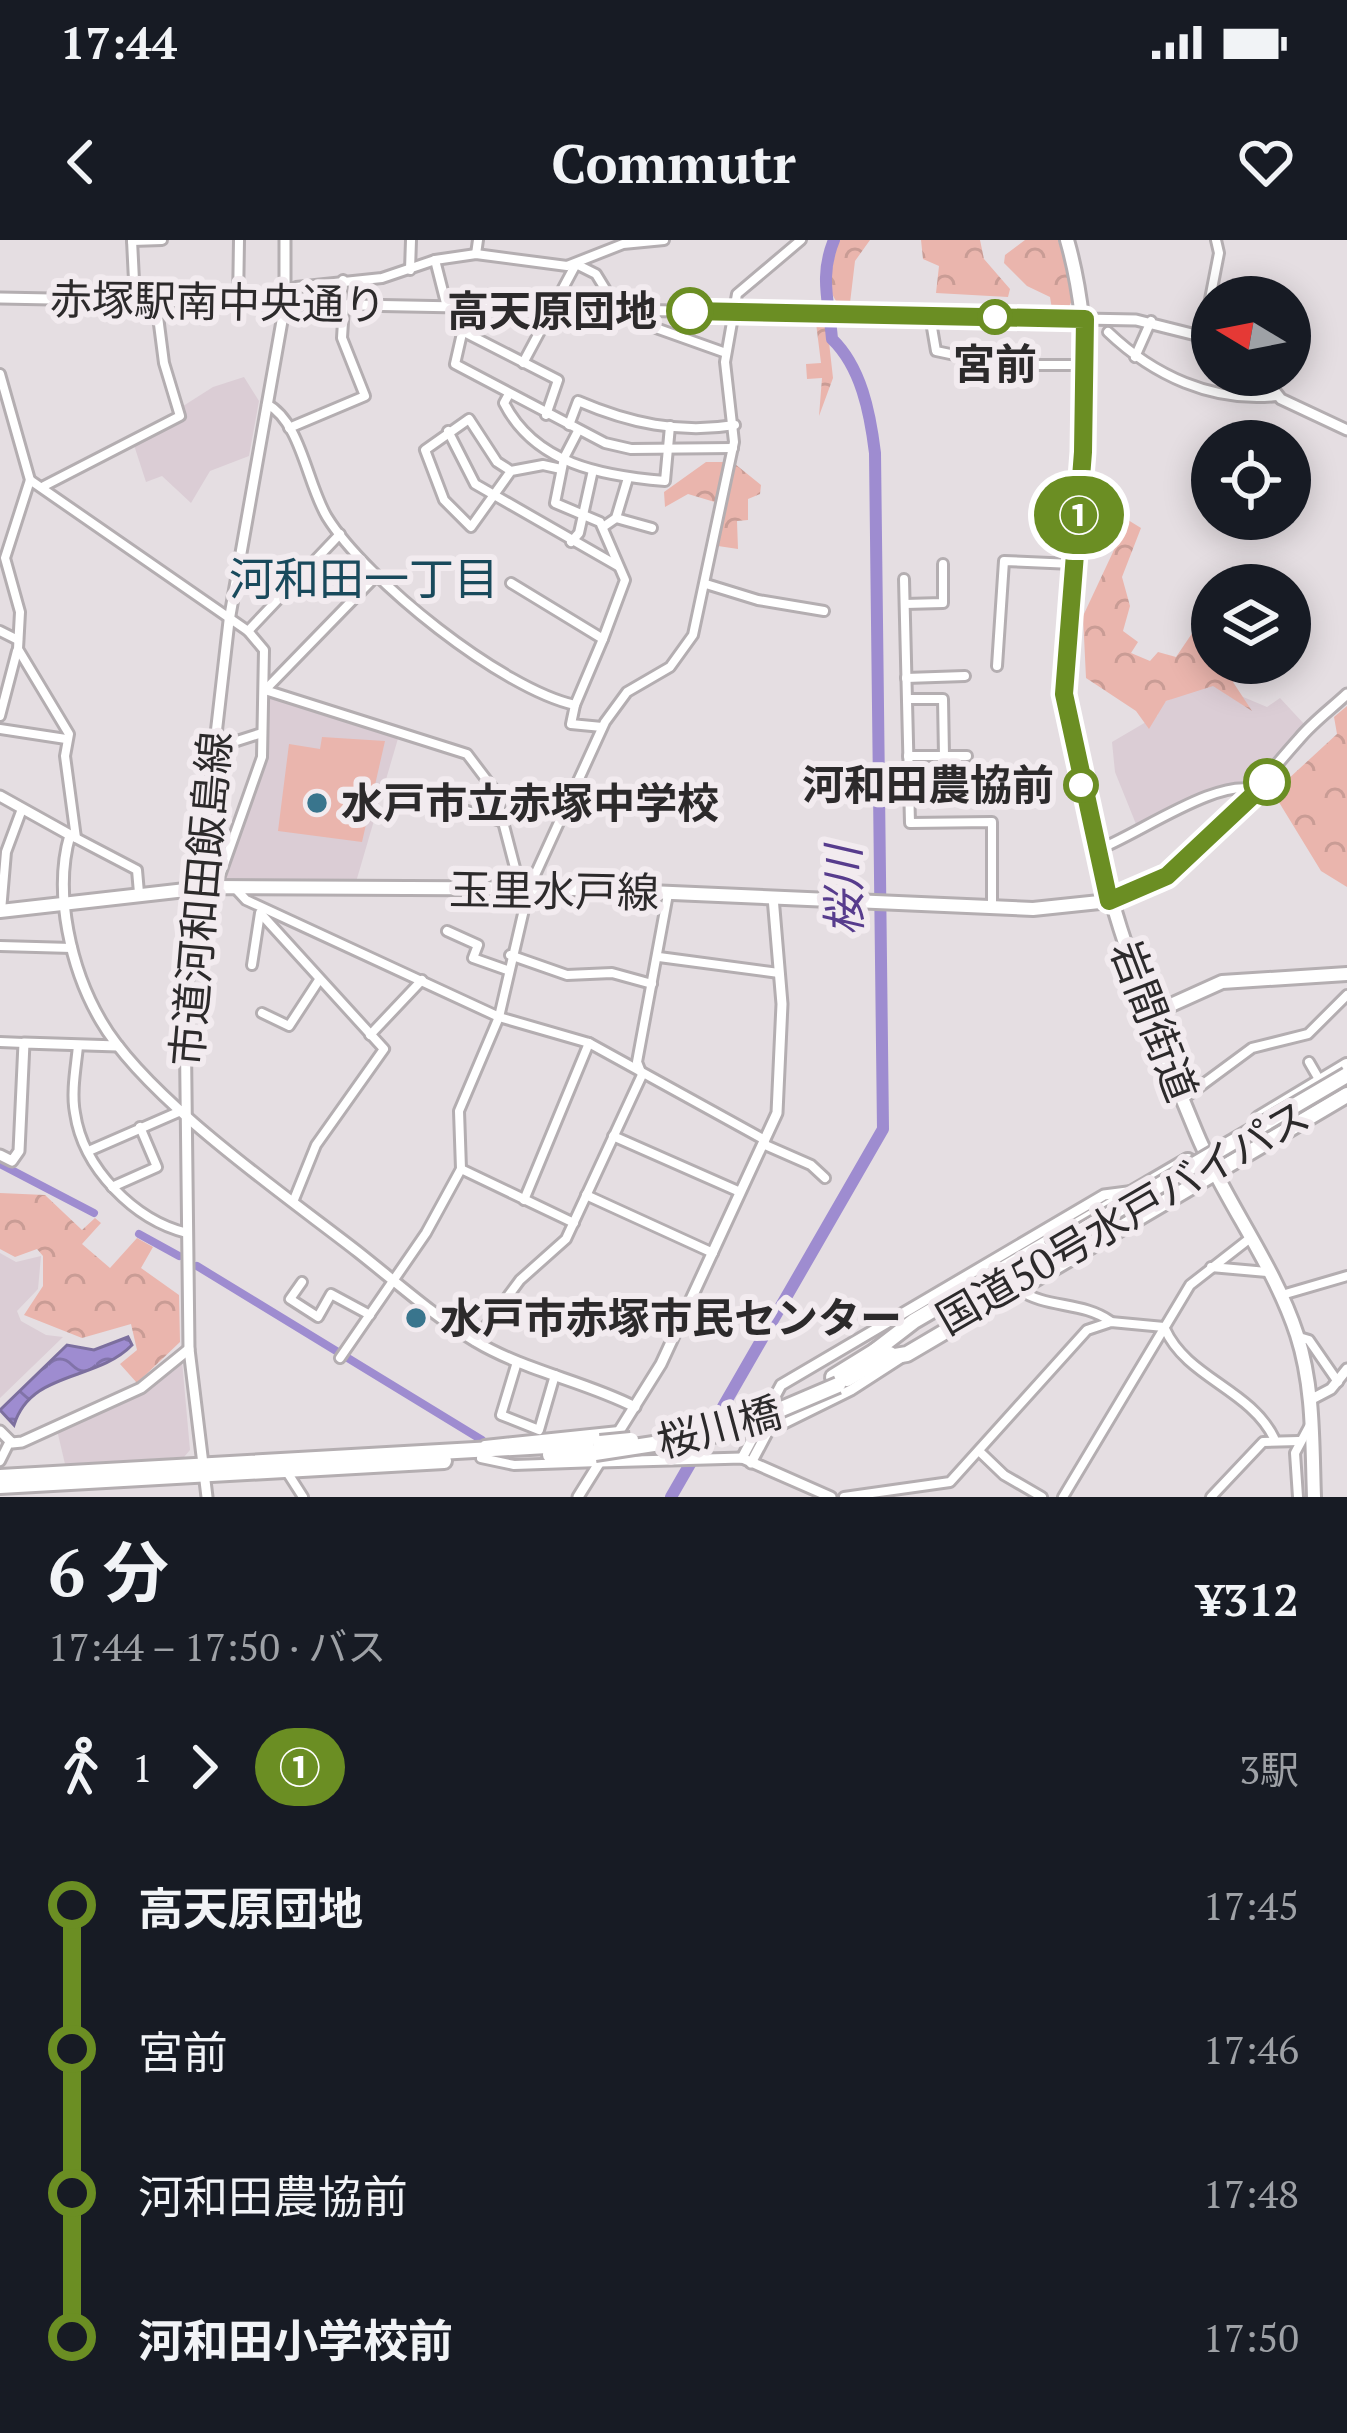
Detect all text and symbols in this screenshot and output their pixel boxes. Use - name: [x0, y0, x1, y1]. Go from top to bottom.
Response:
- text: 17:44: [60, 12, 177, 72]
- text: Commutr: [551, 127, 796, 198]
- icon: back: [48, 129, 114, 195]
- icon: heart: [1233, 129, 1299, 195]
- street label: 赤塚駅南中央通り: [50, 270, 386, 332]
- north arrow: [1191, 276, 1311, 396]
- map controls: [1191, 276, 1311, 684]
- place label: 高天原団地: [447, 282, 657, 338]
- marker: 高天原団地: [668, 289, 712, 333]
- marker: 宮前: [979, 301, 1011, 333]
- place label: 宮前: [953, 335, 1037, 391]
- button: locate: [1191, 420, 1311, 540]
- line badge: ①: [1040, 476, 1118, 554]
- text: ①: [1058, 487, 1100, 543]
- district label: 河和田一丁目: [229, 548, 499, 608]
- button: layers: [1191, 564, 1311, 684]
- street label: 市道河和田飯島線: [157, 729, 243, 1069]
- place label: 河和田農協前: [802, 756, 1054, 812]
- unlabelled marker: [1245, 760, 1289, 804]
- marker: 河和田農協前: [1065, 769, 1097, 801]
- place label: 水戸市立赤塚中学校: [341, 774, 719, 830]
- marker: 水戸市立赤塚中学校: [304, 790, 330, 816]
- water label: 桜川: [812, 842, 874, 937]
- street label: 玉里水戸線: [449, 860, 659, 920]
- street label: 岩間街道: [1099, 932, 1211, 1109]
- street label: 国道50号水戸バイパス: [926, 1086, 1319, 1346]
- place label: 水戸市赤塚市民センター: [440, 1289, 902, 1345]
- marker: 水戸市赤塚市民センター: [403, 1305, 429, 1331]
- street label: 桜川橋: [651, 1383, 787, 1469]
- text: 6 分: [48, 1527, 169, 1615]
- text: ¥312: [1197, 1569, 1299, 1629]
- text: 17:44 – 17:50 · バス: [48, 1620, 386, 1672]
- icon: walk: [48, 1734, 114, 1800]
- icon: forward: [171, 1734, 237, 1800]
- text: ①: [279, 1739, 321, 1795]
- text: 1: [132, 1741, 153, 1793]
- text: 3駅: [1239, 1743, 1299, 1795]
- text: 高天原団地: [138, 1878, 363, 1938]
- text: 17:45: [1203, 1879, 1299, 1931]
- text: 宮前: [138, 2022, 228, 2082]
- text: 17:46: [1203, 2023, 1299, 2075]
- text: 河和田農協前: [138, 2166, 408, 2226]
- text: 17:48: [1203, 2167, 1299, 2219]
- text: 河和田小学校前: [138, 2310, 453, 2370]
- text: 17:50: [1203, 2311, 1299, 2363]

